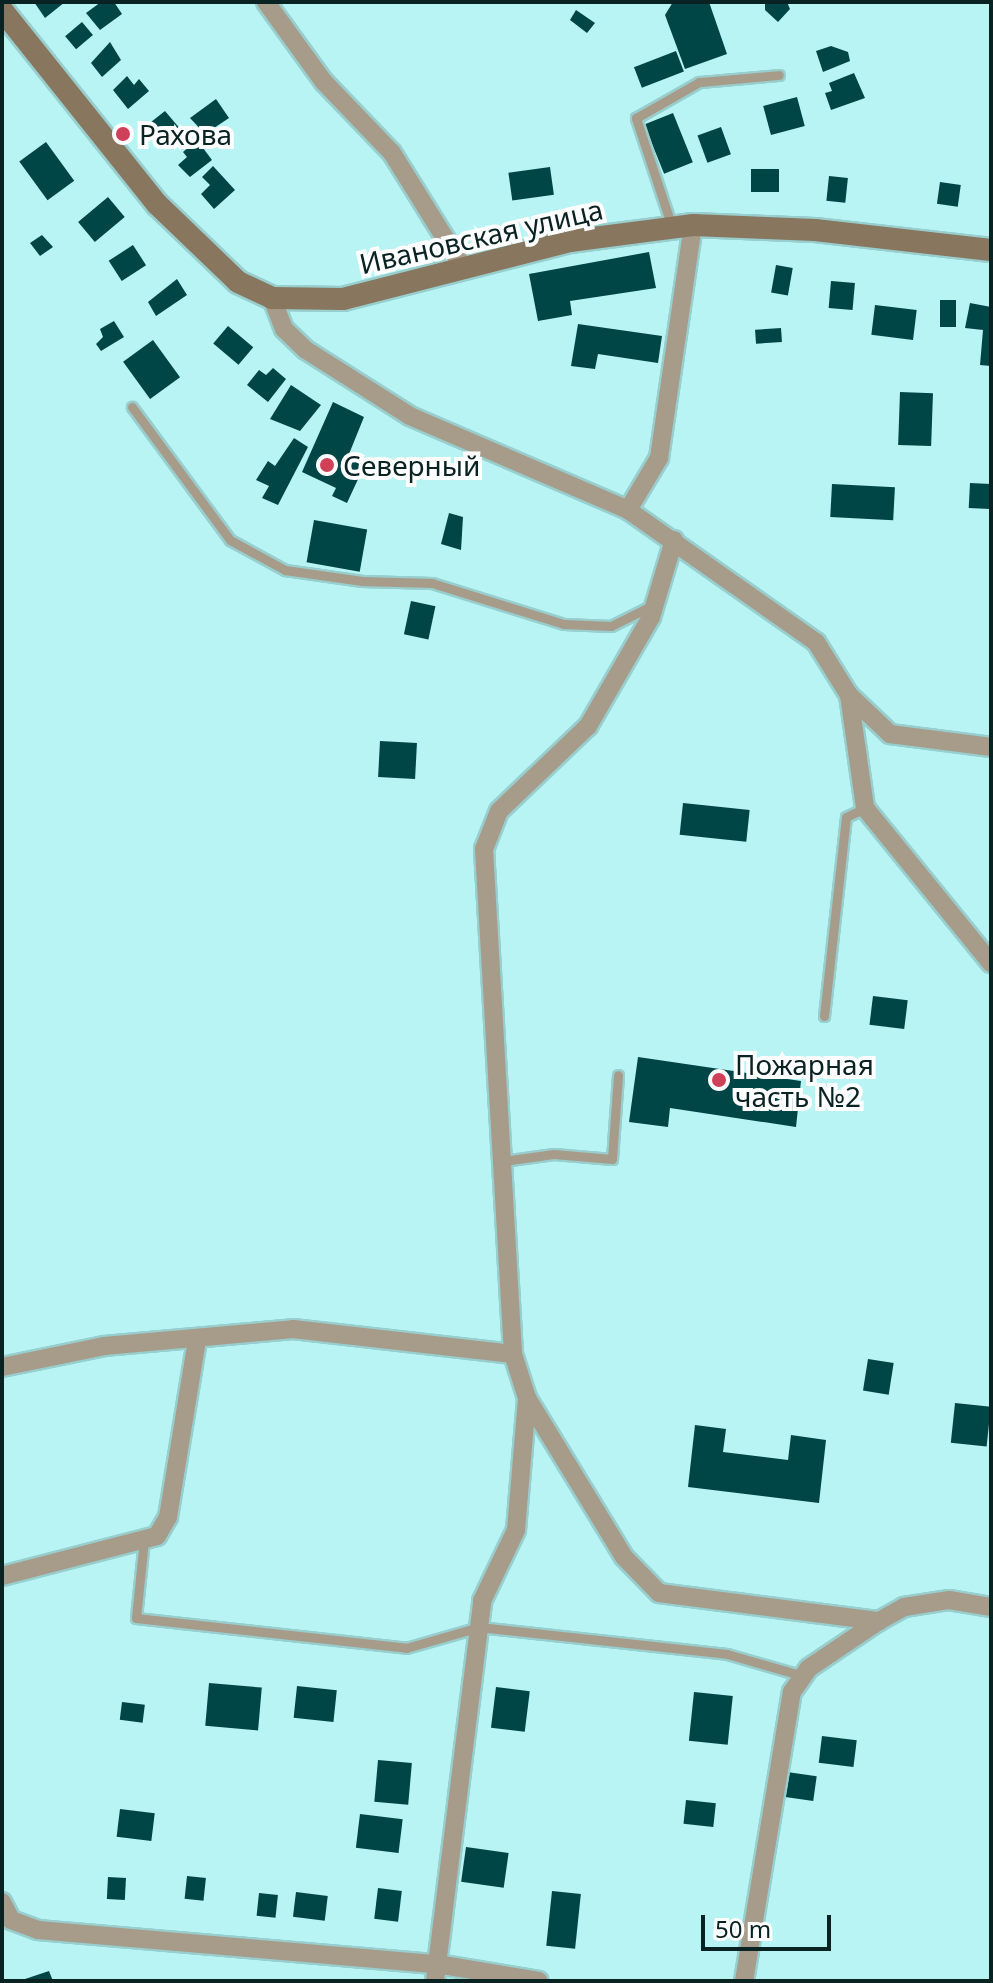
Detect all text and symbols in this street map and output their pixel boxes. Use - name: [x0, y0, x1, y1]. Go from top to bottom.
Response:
- place label: Рахова: [139, 117, 232, 151]
- marker: Рахова: [114, 125, 132, 143]
- street label: Ивановская улица: [356, 192, 606, 280]
- place label: Северный: [343, 448, 480, 482]
- marker: Северный: [318, 456, 336, 474]
- place label: Пожарная часть №2: [735, 1047, 874, 1113]
- marker: Пожарная часть №2: [710, 1071, 728, 1089]
- scale bar: [705, 1899, 835, 1949]
- text: 50 m: [715, 1912, 771, 1945]

